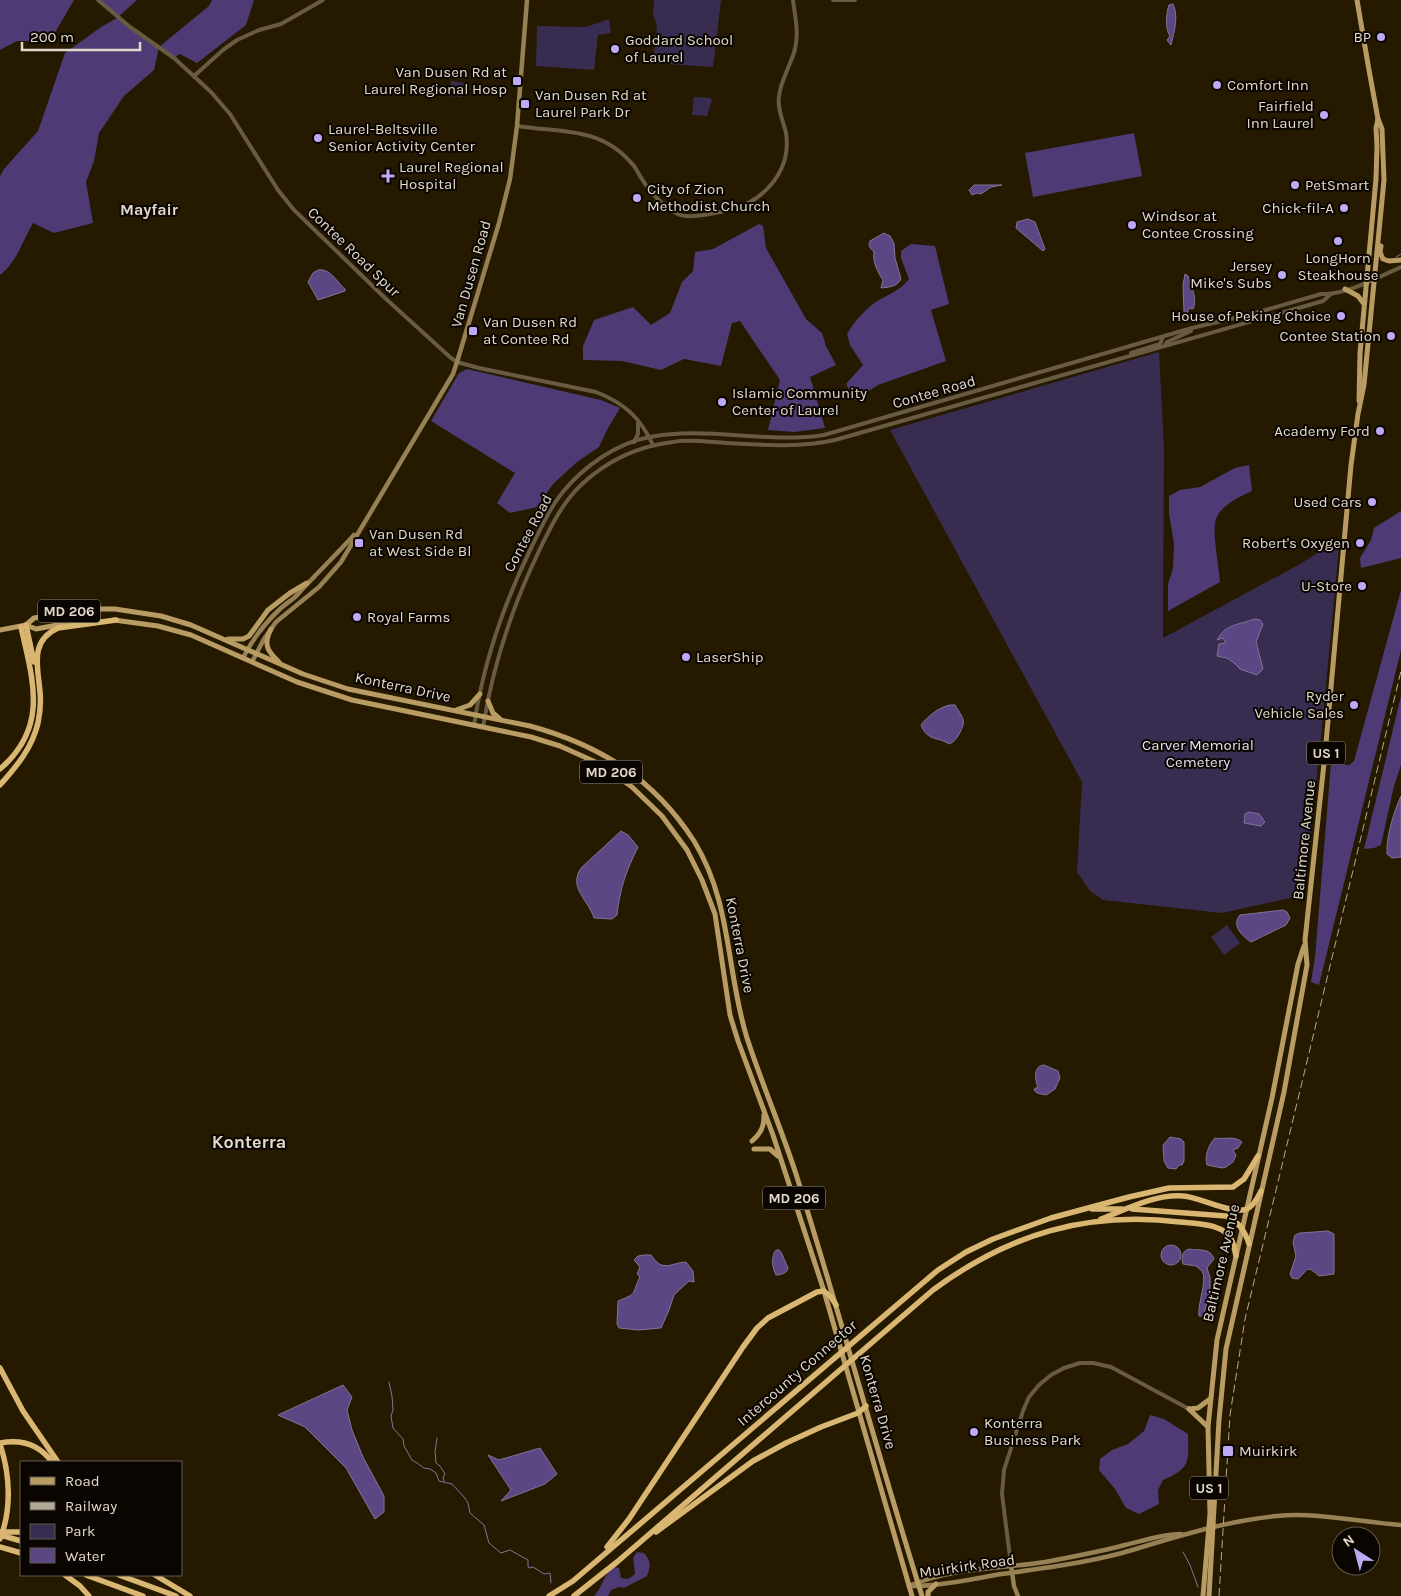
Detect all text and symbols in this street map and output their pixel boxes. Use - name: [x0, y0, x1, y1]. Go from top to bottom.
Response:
- scale bar: [22, 20, 140, 52]
- text: 200 m: [30, 28, 74, 46]
- place label: BP: [1353, 28, 1371, 46]
- place label: Goddard School of Laurel: [625, 31, 733, 66]
- marker: BP: [1375, 31, 1387, 43]
- marker: Goddard School of Laurel: [609, 43, 621, 55]
- place label: Van Dusen Rd at Laurel Regional Hosp: [364, 63, 507, 98]
- marker: Van Dusen Rd at Laurel Regional Hosp: [511, 75, 523, 87]
- place label: Comfort Inn: [1227, 76, 1309, 94]
- marker: Comfort Inn: [1211, 79, 1223, 91]
- place label: Van Dusen Rd at Laurel Park Dr: [535, 86, 647, 121]
- place label: Fairfield Inn Laurel: [1246, 97, 1314, 132]
- marker: Van Dusen Rd at Laurel Park Dr: [519, 98, 531, 110]
- marker: Fairfield Inn Laurel: [1318, 109, 1330, 121]
- place label: Laurel-Beltsville Senior Activity Center: [328, 120, 475, 155]
- marker: Laurel-Beltsville Senior Activity Center: [312, 132, 324, 144]
- place label: Laurel Regional Hospital: [399, 158, 504, 193]
- marker: Laurel Regional Hospital: [381, 169, 395, 183]
- place label: PetSmart: [1305, 176, 1369, 194]
- marker: PetSmart: [1289, 179, 1301, 191]
- place label: City of Zion Methodist Church: [647, 180, 770, 215]
- marker: City of Zion Methodist Church: [631, 192, 643, 204]
- place label: Chick-fil-A: [1262, 199, 1334, 217]
- district label: Mayfair: [120, 200, 179, 219]
- marker: Chick-fil-A: [1338, 202, 1350, 214]
- street label: Contee Road Spur: [304, 203, 404, 301]
- place label: Windsor at Contee Crossing: [1142, 207, 1254, 242]
- street label: Van Dusen Road: [447, 218, 495, 330]
- marker: Windsor at Contee Crossing: [1126, 219, 1138, 231]
- marker: LongHorn Steakhouse: [1332, 235, 1344, 247]
- place label: LongHorn Steakhouse: [1297, 249, 1379, 284]
- place label: Jersey Mike's Subs: [1190, 257, 1272, 292]
- marker: Jersey Mike's Subs: [1276, 269, 1288, 281]
- place label: House of Peking Choice: [1171, 307, 1331, 325]
- marker: House of Peking Choice: [1335, 310, 1347, 322]
- place label: Van Dusen Rd at Contee Rd: [483, 313, 577, 348]
- marker: Van Dusen Rd at Contee Rd: [467, 325, 479, 337]
- place label: Contee Station: [1280, 327, 1381, 345]
- marker: Contee Station: [1385, 330, 1397, 342]
- street label: Contee Road: [890, 372, 978, 412]
- place label: Islamic Community Center of Laurel: [732, 384, 867, 419]
- marker: Islamic Community Center of Laurel: [716, 396, 728, 408]
- place label: Academy Ford: [1274, 422, 1370, 440]
- marker: Academy Ford: [1374, 425, 1386, 437]
- street label: Contee Road: [500, 491, 556, 575]
- place label: Used Cars: [1293, 493, 1362, 511]
- marker: Used Cars: [1366, 496, 1378, 508]
- place label: Van Dusen Rd at West Side Bl: [369, 525, 471, 560]
- place label: Robert's Oxygen: [1242, 534, 1350, 552]
- marker: Van Dusen Rd at West Side Bl: [353, 537, 365, 549]
- marker: Robert's Oxygen: [1354, 537, 1366, 549]
- place label: U-Store: [1301, 577, 1352, 595]
- marker: U-Store: [1356, 580, 1368, 592]
- road number: MD 206: [38, 600, 100, 622]
- place label: Royal Farms: [367, 608, 450, 626]
- marker: Royal Farms: [351, 611, 363, 623]
- place label: LaserShip: [696, 648, 764, 666]
- marker: LaserShip: [680, 651, 692, 663]
- street label: Konterra Drive: [353, 668, 453, 706]
- place label: Ryder Vehicle Sales: [1255, 687, 1345, 722]
- marker: Ryder Vehicle Sales: [1348, 699, 1360, 711]
- park label: Carver Memorial Cemetery: [1142, 736, 1254, 771]
- road number: US 1: [1307, 741, 1345, 764]
- road number: MD 206: [580, 760, 642, 784]
- street label: Baltimore Avenue: [1289, 779, 1319, 901]
- street label: Konterra Drive: [722, 895, 758, 995]
- district label: Konterra: [212, 1131, 286, 1153]
- road number: MD 206: [763, 1186, 825, 1210]
- street label: Baltimore Avenue: [1199, 1202, 1243, 1324]
- street label: Intercounty Connector: [734, 1316, 861, 1430]
- street label: Konterra Drive: [856, 1353, 900, 1451]
- place label: Konterra Business Park: [984, 1414, 1081, 1449]
- marker: Konterra Business Park: [968, 1426, 980, 1438]
- place label: Muirkirk: [1239, 1442, 1297, 1460]
- marker: Muirkirk: [1221, 1444, 1235, 1458]
- legend: [20, 1461, 182, 1576]
- text: Road: [65, 1472, 100, 1490]
- road number: US 1: [1190, 1476, 1228, 1500]
- text: Railway: [65, 1497, 117, 1515]
- text: Park: [65, 1522, 95, 1540]
- north arrow: [1331, 1526, 1381, 1576]
- text: N: [1340, 1531, 1358, 1551]
- text: Water: [65, 1547, 106, 1565]
- street label: Muirkirk Road: [918, 1550, 1016, 1582]

